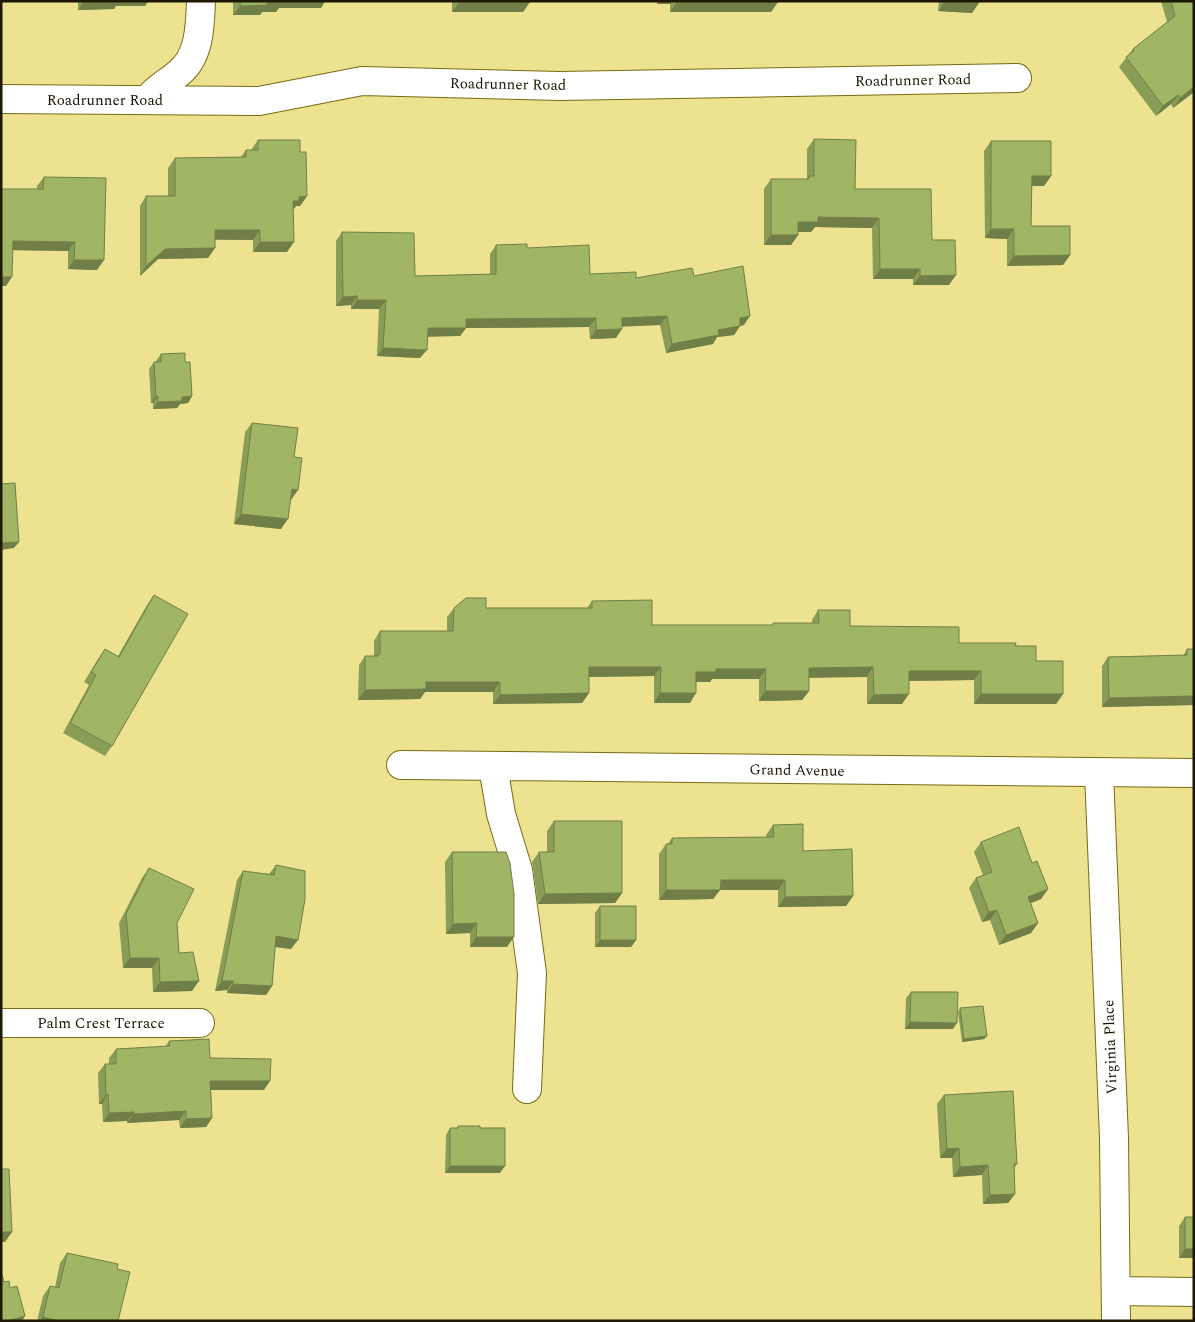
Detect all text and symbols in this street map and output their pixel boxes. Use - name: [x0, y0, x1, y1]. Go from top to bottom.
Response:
- street label: Roadrunner Road: [855, 68, 971, 93]
- street label: Roadrunner Road: [450, 72, 566, 97]
- street label: Roadrunner Road: [47, 89, 163, 112]
- street label: Grand Avenue: [749, 758, 845, 783]
- street label: Virginia Place: [1097, 999, 1124, 1095]
- street label: Palm Crest Terrace: [37, 1012, 165, 1035]

